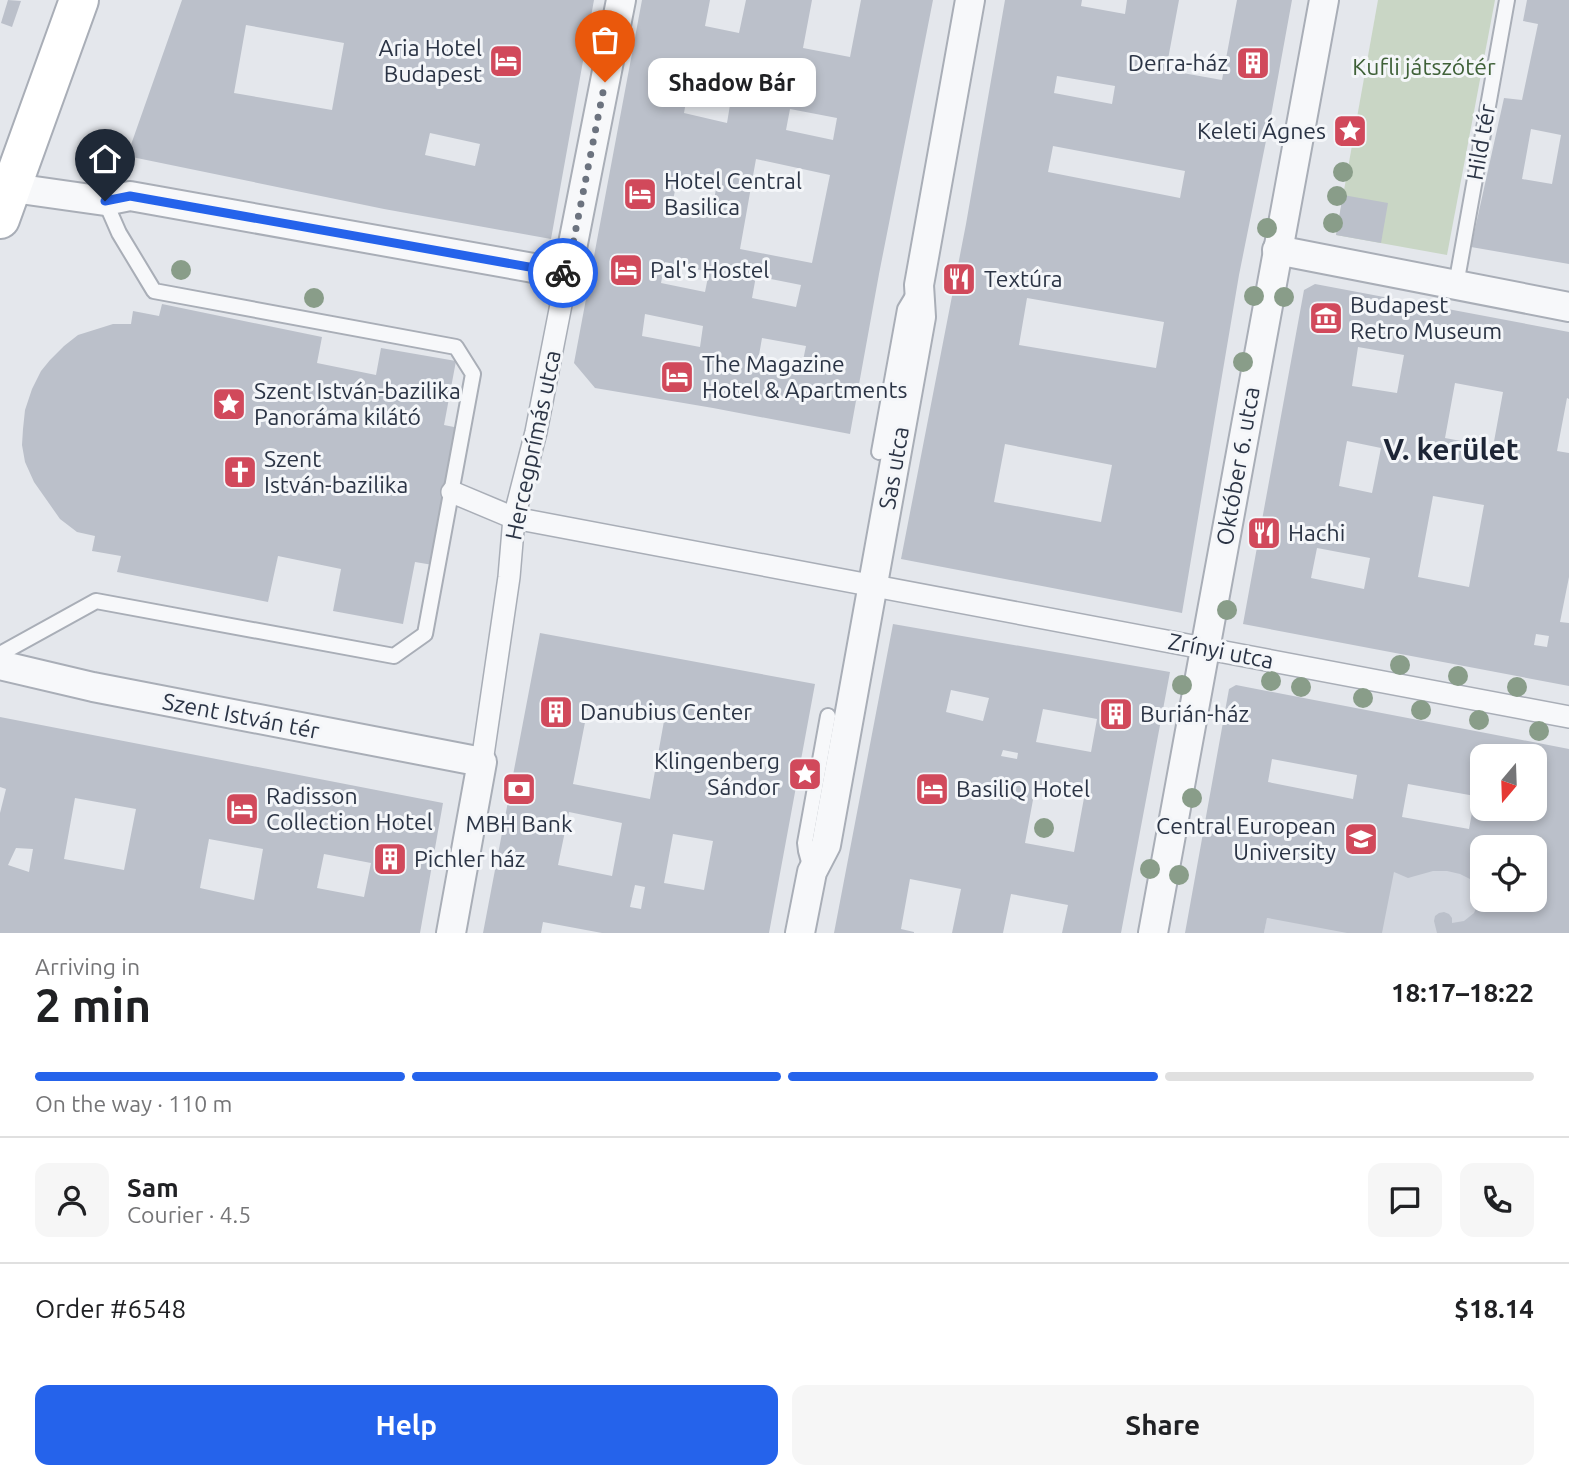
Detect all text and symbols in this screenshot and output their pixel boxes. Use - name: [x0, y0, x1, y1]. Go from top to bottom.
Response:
- pin: [575, 10, 635, 82]
- icon: bag: [586, 21, 624, 59]
- place label: Aria Hotel Budapest: [378, 35, 482, 86]
- hotel icon: Aria Hotel Budapest: [487, 42, 525, 80]
- building icon: Derra-ház: [1234, 44, 1272, 82]
- place label: Derra-ház: [1128, 50, 1228, 75]
- park label: Kufli játszótér: [1352, 54, 1496, 79]
- callout: Shadow Bár: [647, 57, 815, 106]
- text: Shadow Bár: [668, 70, 796, 95]
- street label: Hild tér: [1462, 102, 1500, 182]
- place icon: Keleti Ágnes: [1331, 112, 1369, 150]
- place label: Keleti Ágnes: [1197, 117, 1326, 143]
- pin: [75, 129, 135, 201]
- icon: home: [86, 140, 124, 178]
- place label: Hotel Central Basilica: [664, 168, 802, 219]
- hotel icon: Hotel Central Basilica: [621, 175, 659, 213]
- courier: [528, 238, 598, 308]
- hotel icon: Pal's Hostel: [607, 251, 645, 289]
- icon: bike: [544, 254, 582, 292]
- place label: Pal's Hostel: [650, 257, 769, 282]
- restaurant icon: Textúra: [940, 260, 978, 298]
- place label: Textúra: [984, 266, 1063, 291]
- place label: Budapest Retro Museum: [1350, 292, 1502, 343]
- museum icon: Budapest Retro Museum: [1307, 299, 1345, 337]
- street label: Hercegprímás utca: [500, 348, 565, 542]
- place label: The Magazine Hotel & Apartments: [702, 351, 907, 402]
- hotel icon: The Magazine Hotel & Apartments: [658, 358, 696, 396]
- place label: Szent István-bazilika Panoráma kilátó: [254, 378, 461, 429]
- place icon: Szent István-bazilika Panoráma kilátó: [210, 385, 248, 423]
- street label: Október 6. utca: [1211, 385, 1264, 547]
- street label: Sas utca: [874, 425, 913, 511]
- district label: V. kerület: [1383, 432, 1519, 466]
- place label: Szent István-bazilika: [264, 446, 408, 497]
- church icon: Szent István-bazilika: [221, 453, 259, 491]
- restaurant icon: Hachi: [1245, 514, 1283, 552]
- place label: Hachi: [1288, 520, 1345, 545]
- street label: Zrínyi utca: [1166, 628, 1276, 673]
- street label: Szent István tér: [161, 688, 322, 743]
- building icon: Danubius Center: [537, 693, 575, 731]
- building icon: Burián-ház: [1097, 695, 1135, 733]
- place label: Danubius Center: [580, 699, 752, 724]
- place label: Burián-ház: [1140, 701, 1249, 726]
- north arrow: [1470, 744, 1547, 821]
- map controls: [1470, 744, 1547, 912]
- place label: Klingenberg Sándor: [654, 748, 780, 799]
- place icon: Klingenberg Sándor: [786, 755, 824, 793]
- bank icon: MBH Bank: [500, 770, 538, 808]
- hotel icon: BasiliQ Hotel: [913, 770, 951, 808]
- place label: BasiliQ Hotel: [956, 776, 1090, 801]
- place label: Radisson Collection Hotel: [266, 783, 433, 834]
- hotel icon: Radisson Collection Hotel: [223, 790, 261, 828]
- place label: MBH Bank: [465, 811, 573, 836]
- place label: Central European University: [1156, 813, 1336, 864]
- school or university icon: Central European University: [1342, 820, 1380, 858]
- button: locate: [1470, 835, 1547, 912]
- building icon: Pichler ház: [371, 840, 409, 878]
- place label: Pichler ház: [414, 846, 525, 871]
- text: Arriving in: [35, 954, 140, 979]
- text: 18:17–18:22: [1391, 978, 1534, 1007]
- text: 2 min: [35, 979, 151, 1031]
- text: On the way · 110 m: [35, 1091, 232, 1116]
- button: person: [35, 1163, 109, 1237]
- button: chat: [1368, 1163, 1442, 1237]
- button: phone: [1460, 1163, 1534, 1237]
- text: Sam: [127, 1173, 179, 1202]
- text: Courier · 4.5: [127, 1202, 251, 1227]
- text: Order #6548: [35, 1294, 186, 1323]
- text: $18.14: [1454, 1294, 1534, 1323]
- button: Help: [35, 1385, 778, 1465]
- button: Share: [792, 1385, 1534, 1465]

